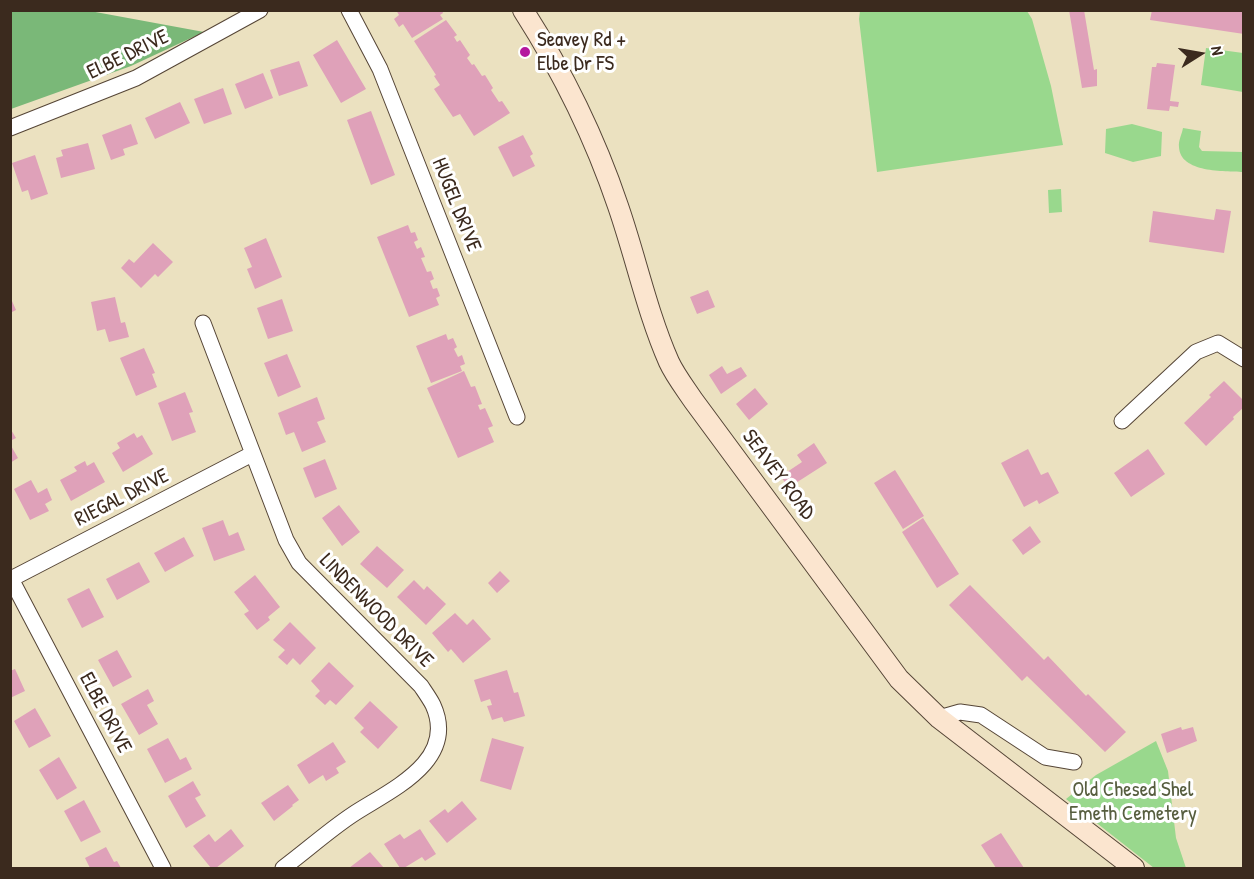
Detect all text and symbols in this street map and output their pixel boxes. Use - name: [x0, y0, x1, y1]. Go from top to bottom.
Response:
- north arrow: [1170, 24, 1230, 84]
- street label: ELBE DRIVE: [83, 25, 173, 85]
- place label: Seavey Rd + Elbe Dr FS: [537, 27, 626, 77]
- text: N: [1206, 44, 1229, 57]
- marker: Seavey Rd + Elbe Dr FS: [518, 45, 532, 59]
- street label: HUGEL DRIVE: [426, 154, 486, 256]
- street label: SEAVEY ROAD: [736, 425, 820, 525]
- street label: RIEGAL DRIVE: [71, 464, 173, 532]
- street label: LINDENWOOD DRIVE: [314, 549, 438, 673]
- street label: ELBE DRIVE: [73, 669, 137, 757]
- park label: Old Chesed Shel Emeth Cemetery: [1069, 777, 1197, 827]

